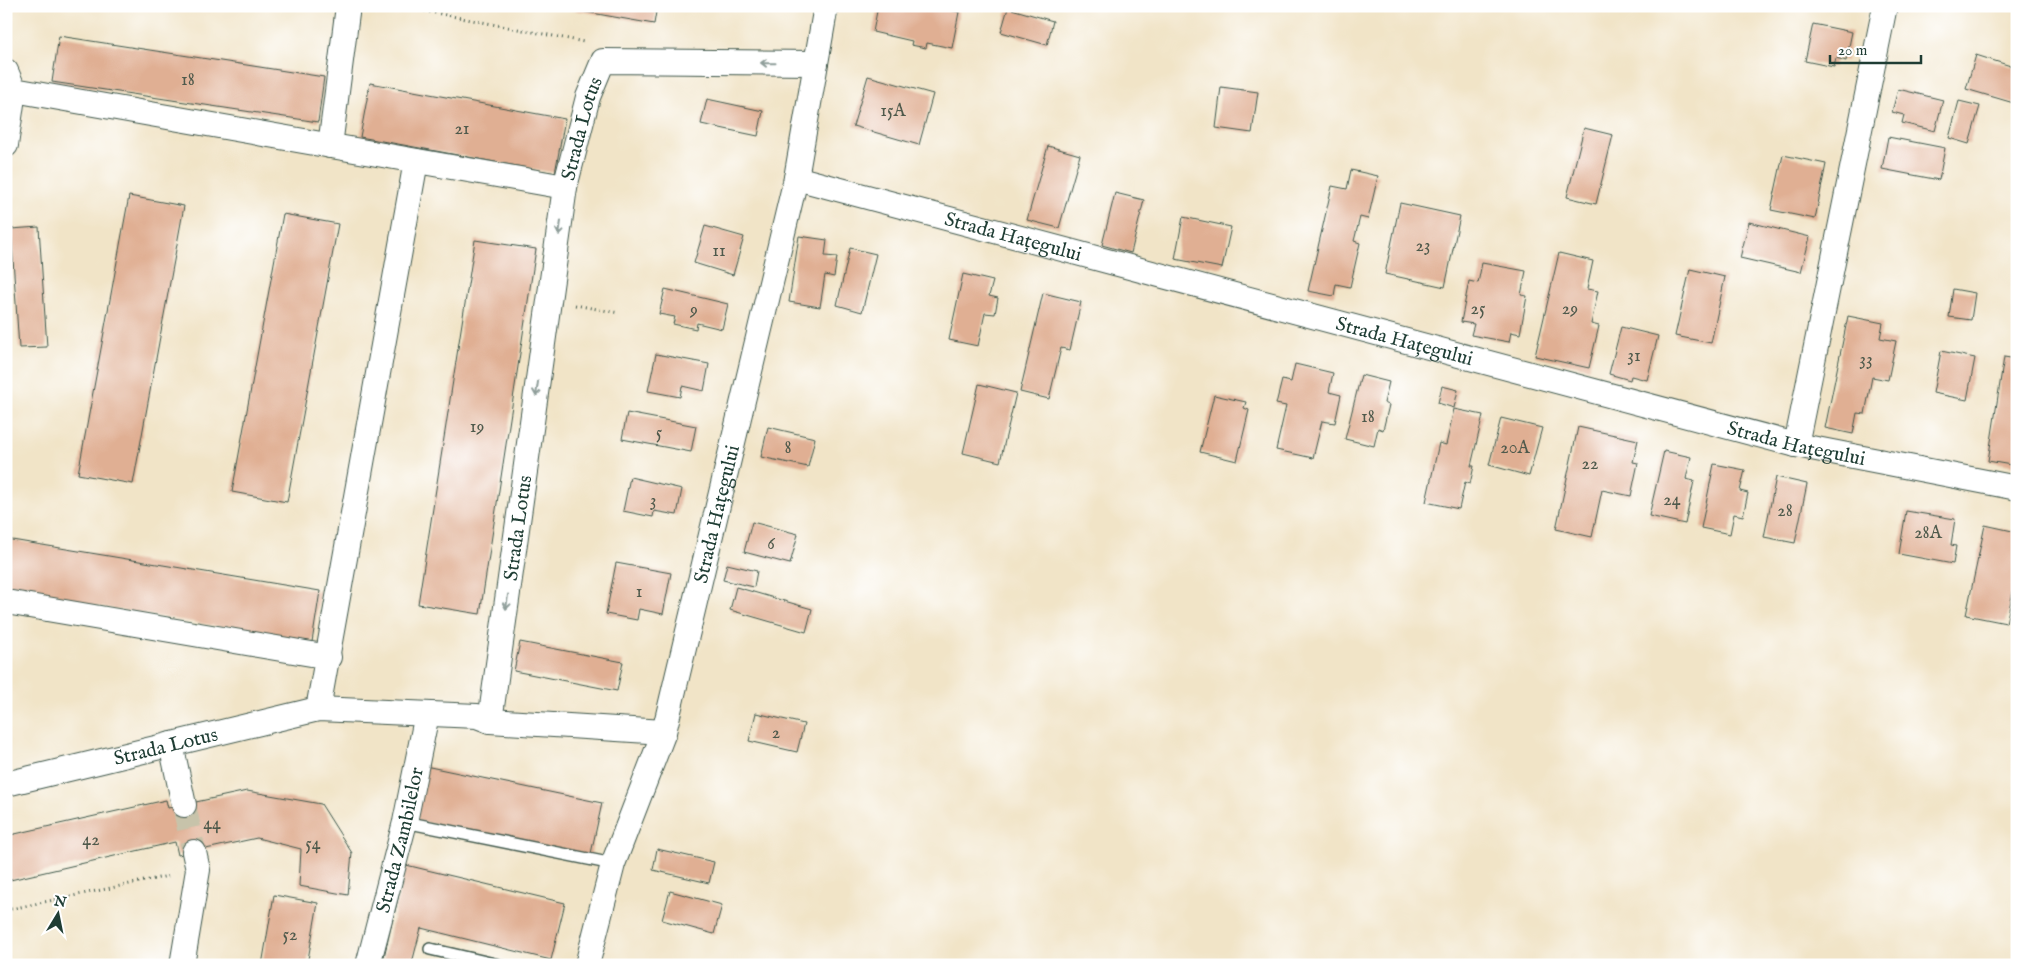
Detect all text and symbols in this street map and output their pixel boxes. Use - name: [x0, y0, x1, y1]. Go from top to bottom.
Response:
- scale bar: [1830, 32, 1922, 64]
- text: 20 m: [1838, 41, 1868, 60]
- one-way arrow: [760, 58, 776, 68]
- house number: 18: [181, 69, 195, 92]
- street label: Strada Lotus: [556, 73, 609, 183]
- house number: 15A: [880, 100, 907, 123]
- house number: 21: [454, 118, 470, 141]
- street label: Strada Hațegului: [942, 207, 1084, 268]
- one-way arrow: [554, 220, 564, 236]
- house number: 23: [1415, 235, 1431, 258]
- house number: 11: [712, 240, 726, 263]
- house number: 25: [1471, 298, 1486, 321]
- house number: 29: [1562, 298, 1578, 321]
- house number: 9: [689, 299, 698, 322]
- street label: Strada Hațegului: [1333, 312, 1476, 372]
- house number: 31: [1627, 345, 1641, 368]
- house number: 33: [1859, 349, 1873, 372]
- one-way arrow: [532, 380, 542, 396]
- house number: 18: [1361, 406, 1375, 429]
- house number: 19: [470, 416, 484, 439]
- street label: Strada Hațegului: [1724, 416, 1867, 472]
- house number: 5: [656, 422, 663, 445]
- house number: 8: [784, 437, 792, 460]
- house number: 20A: [1500, 437, 1531, 460]
- street label: Strada Hațegului: [689, 443, 746, 586]
- house number: 22: [1582, 453, 1598, 476]
- street label: Strada Lotus: [499, 474, 538, 582]
- house number: 24: [1663, 489, 1681, 512]
- house number: 3: [650, 490, 656, 513]
- house number: 28: [1777, 500, 1793, 523]
- house number: 28A: [1914, 522, 1943, 545]
- house number: 6: [767, 533, 775, 556]
- house number: 1: [636, 581, 642, 604]
- one-way arrow: [502, 593, 512, 609]
- house number: 2: [772, 722, 780, 745]
- street label: Strada Lotus: [111, 723, 220, 772]
- street label: Strada Zambilelor: [371, 765, 430, 916]
- house number: 44: [203, 813, 221, 836]
- house number: 42: [82, 829, 100, 852]
- house number: 54: [305, 833, 321, 856]
- north arrow: [32, 888, 82, 938]
- text: N: [52, 892, 68, 912]
- house number: 52: [283, 924, 297, 947]

